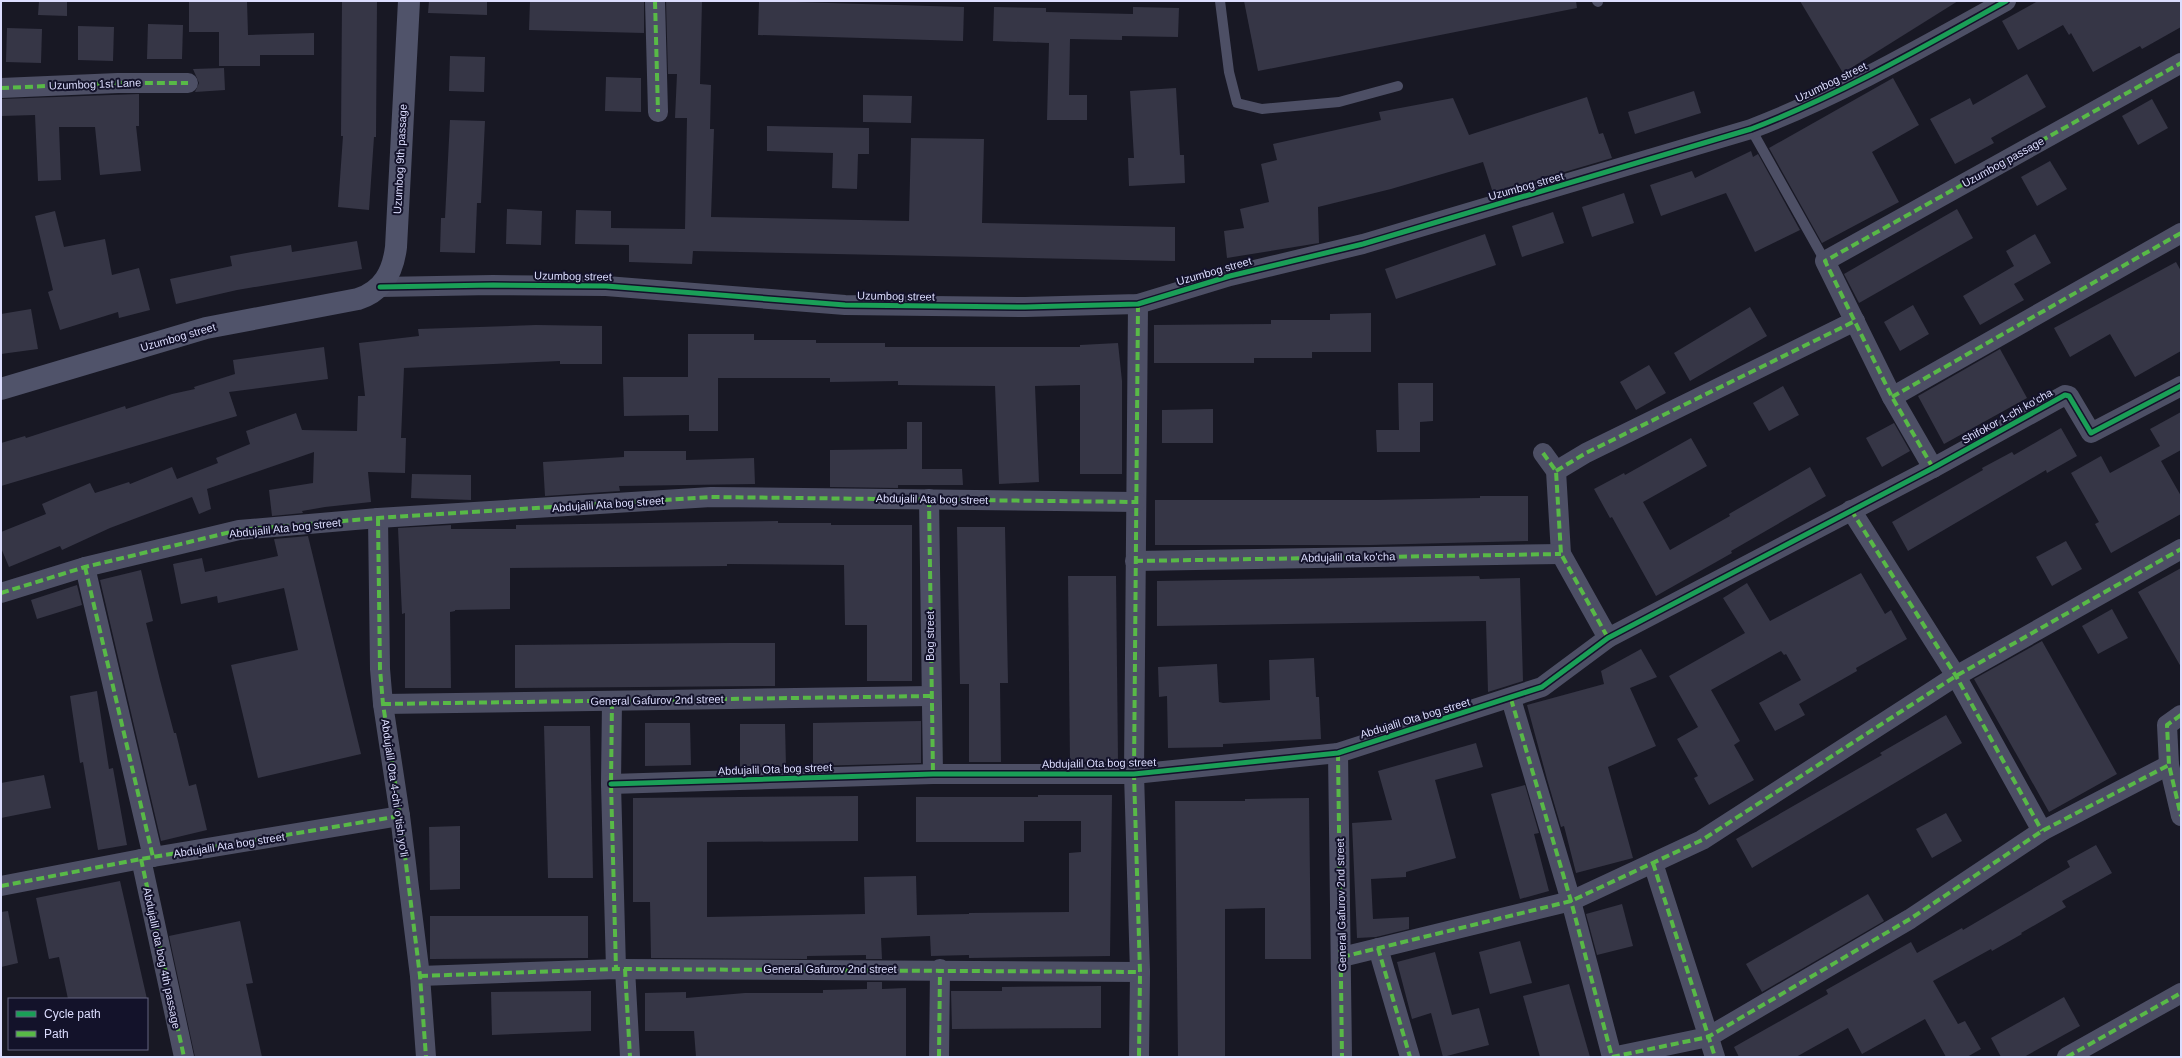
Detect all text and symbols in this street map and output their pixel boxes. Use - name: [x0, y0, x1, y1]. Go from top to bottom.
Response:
- street label: Uzumbog street: [1793, 60, 1869, 104]
- street label: Uzumbog 1st Lane: [49, 76, 141, 92]
- street label: Uzumbog 9th passage: [391, 104, 409, 214]
- street label: Uzumbog passage: [1960, 135, 2046, 189]
- street label: Uzumbog street: [1487, 170, 1565, 202]
- street label: Uzumbog street: [1175, 255, 1253, 287]
- street label: Uzumbog street: [534, 269, 612, 283]
- street label: Uzumbog street: [857, 289, 935, 303]
- street label: Uzumbog street: [139, 321, 217, 353]
- street label: Shifokor 1-chi ko'cha: [1960, 386, 2055, 446]
- street label: Abdujalil Ata bog street: [876, 492, 988, 506]
- street label: Abdujalil Ata bog street: [551, 494, 665, 514]
- street label: Abdujalil Ata bog street: [228, 516, 342, 540]
- street label: Abdujalil ota ko'cha: [1301, 550, 1396, 564]
- street label: Bog street: [924, 611, 936, 661]
- street label: General Gafurov 2nd street: [590, 693, 724, 707]
- street label: Abdujalil Ota bog street: [1359, 696, 1471, 740]
- street label: Abdujalil Ota 4-chi o'tish yo'li: [379, 718, 411, 858]
- street label: Abdujalil Ota bog street: [1042, 756, 1156, 770]
- street label: Abdujalil Ota bog street: [718, 761, 832, 777]
- street label: Abdujalil Ata bog street: [172, 830, 286, 860]
- street label: General Gafurov 2nd street: [1334, 838, 1348, 972]
- street label: Abdujalil ota bog 4th passage: [141, 886, 183, 1030]
- street label: General Gafurov 2nd street: [763, 963, 897, 975]
- legend: [8, 998, 148, 1050]
- text: Cycle path: [44, 1007, 101, 1021]
- text: Path: [44, 1027, 69, 1041]

